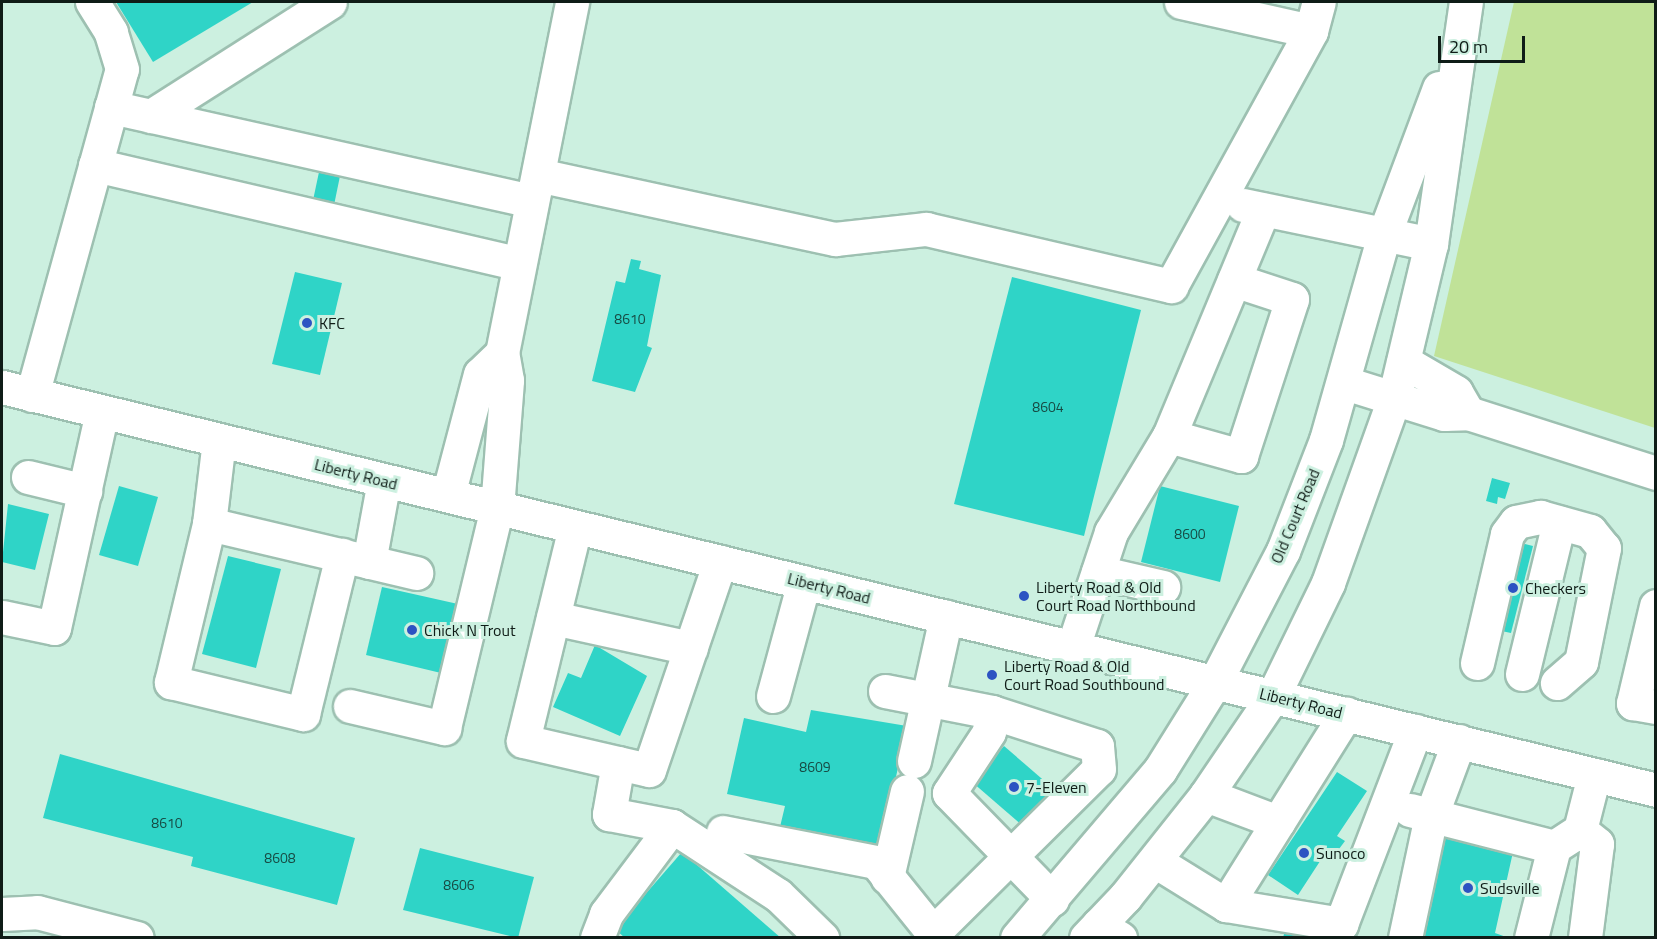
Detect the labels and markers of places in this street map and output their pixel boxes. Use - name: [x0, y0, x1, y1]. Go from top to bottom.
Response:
- place label: KFC: [319, 313, 345, 333]
- marker: KFC: [300, 316, 314, 330]
- place label: Liberty Road & Old Court Road Northbound: [1036, 577, 1196, 615]
- place label: Checkers: [1525, 578, 1586, 598]
- marker: Checkers: [1506, 581, 1520, 595]
- marker: Liberty Road & Old Court Road Northbound: [1017, 589, 1031, 603]
- place label: Chick' N Trout: [424, 620, 516, 640]
- marker: Chick' N Trout: [405, 623, 419, 637]
- place label: Liberty Road & Old Court Road Southbound: [1004, 656, 1165, 694]
- marker: Liberty Road & Old Court Road Southbound: [985, 668, 999, 682]
- place label: 7-Eleven: [1026, 777, 1087, 797]
- marker: 7-Eleven: [1007, 780, 1021, 794]
- place label: Sunoco: [1316, 843, 1366, 863]
- marker: Sunoco: [1297, 846, 1311, 860]
- place label: Sudsville: [1480, 878, 1540, 898]
- marker: Sudsville: [1461, 881, 1475, 895]

